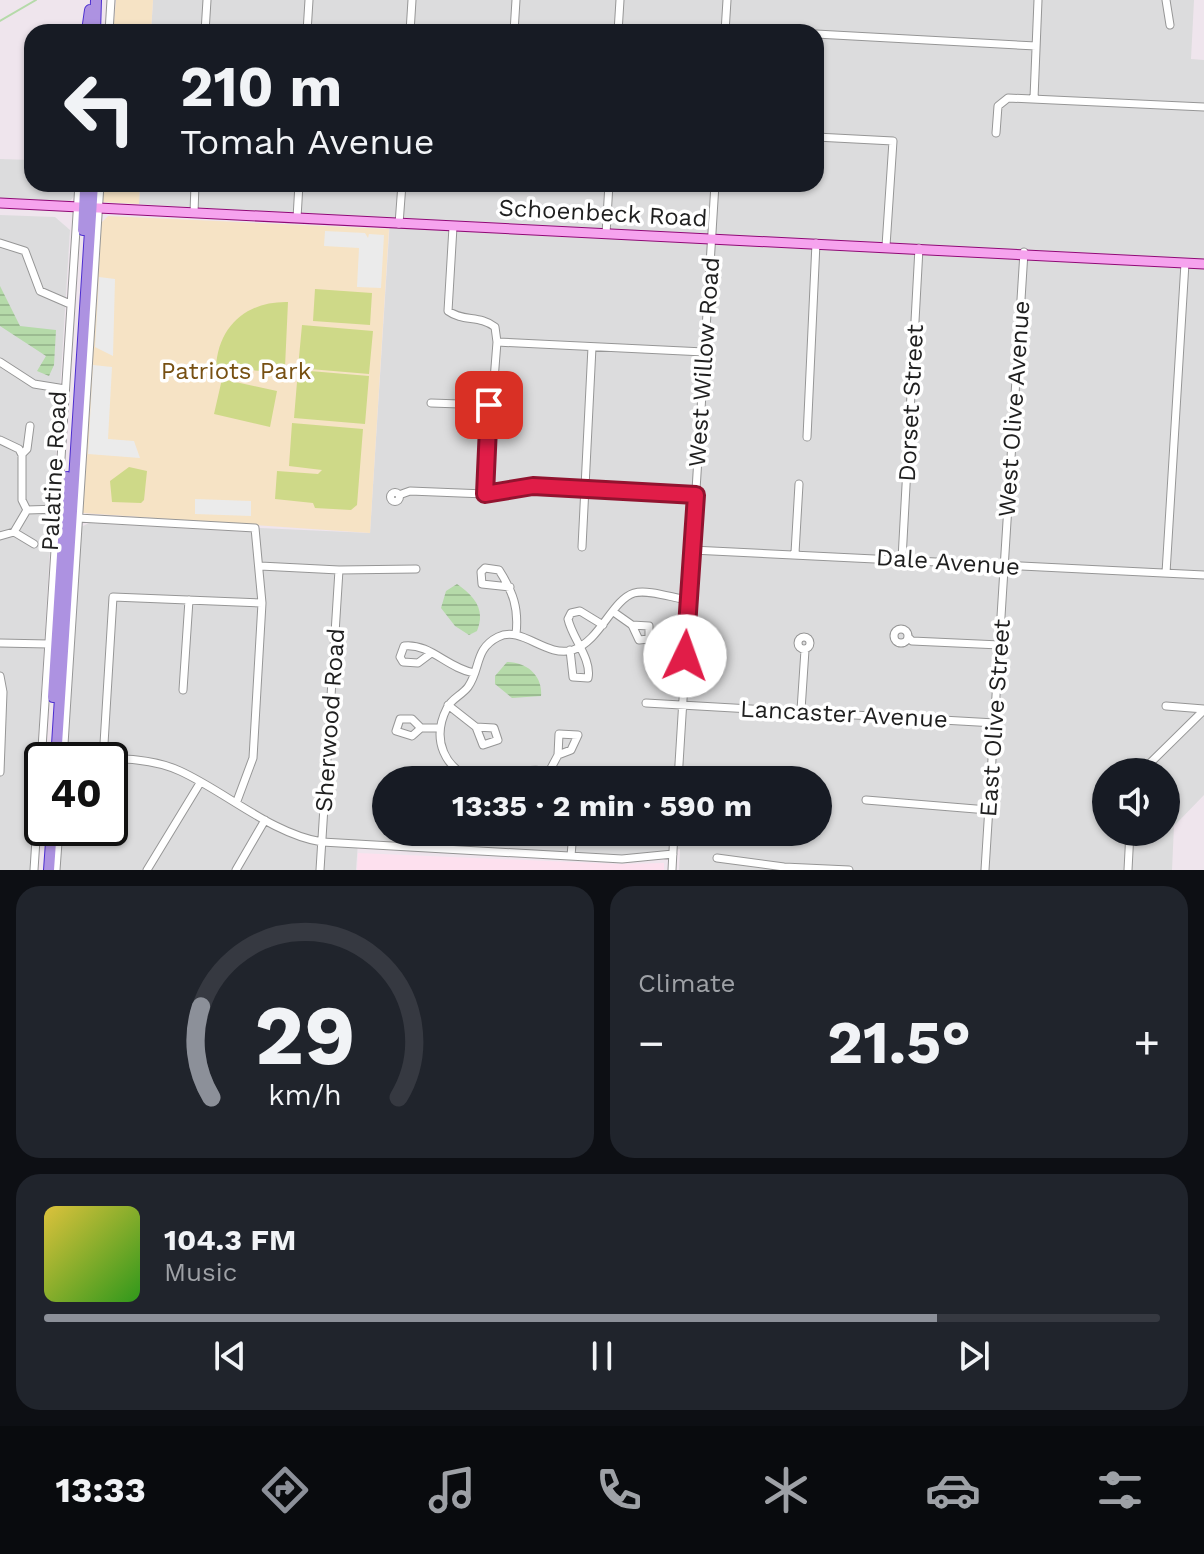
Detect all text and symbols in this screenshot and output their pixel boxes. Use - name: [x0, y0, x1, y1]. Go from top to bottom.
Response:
- text: 210 m: [180, 54, 342, 120]
- icon: left: [48, 56, 152, 160]
- text: Tomah Avenue: [180, 121, 435, 163]
- street label: Schoenbeck Road: [498, 194, 708, 232]
- street label: West Willow Road: [683, 256, 725, 468]
- street label: West Olive Avenue: [992, 300, 1036, 518]
- street label: Dorset Street: [893, 324, 929, 482]
- park label: Patriots Park: [161, 357, 312, 385]
- pin: [455, 371, 523, 439]
- icon: arrive: [467, 383, 511, 427]
- street label: Palatine Road: [36, 390, 72, 552]
- street label: Dale Avenue: [875, 543, 1021, 581]
- position arrow: [643, 614, 727, 698]
- street label: East Olive Street: [974, 618, 1016, 818]
- street label: Sherwood Road: [310, 627, 350, 813]
- street label: Lancaster Avenue: [740, 695, 948, 733]
- speed limit sign: 40: [24, 742, 128, 846]
- map controls: [1092, 758, 1180, 846]
- button: sound: [1092, 758, 1180, 846]
- text: 13:35 · 2 min · 590 m: [452, 788, 752, 823]
- text: Climate: [638, 968, 736, 998]
- text: 29: [255, 987, 355, 1084]
- text: 21.5°: [827, 1007, 971, 1078]
- text: −: [638, 1017, 665, 1069]
- text: +: [1133, 1017, 1160, 1069]
- text: km/h: [268, 1078, 342, 1112]
- text: 104.3 FM: [164, 1222, 296, 1257]
- text: Music: [164, 1257, 237, 1287]
- icon: previous: [208, 1334, 252, 1378]
- icon: pause: [580, 1334, 624, 1378]
- icon: next: [952, 1334, 996, 1378]
- icon: directions: [257, 1462, 313, 1518]
- icon: music: [424, 1462, 480, 1518]
- icon: phone: [591, 1462, 647, 1518]
- icon: climate: [758, 1462, 814, 1518]
- icon: car: [925, 1462, 981, 1518]
- icon: filters: [1092, 1462, 1148, 1518]
- text: 13:33: [56, 1469, 146, 1511]

